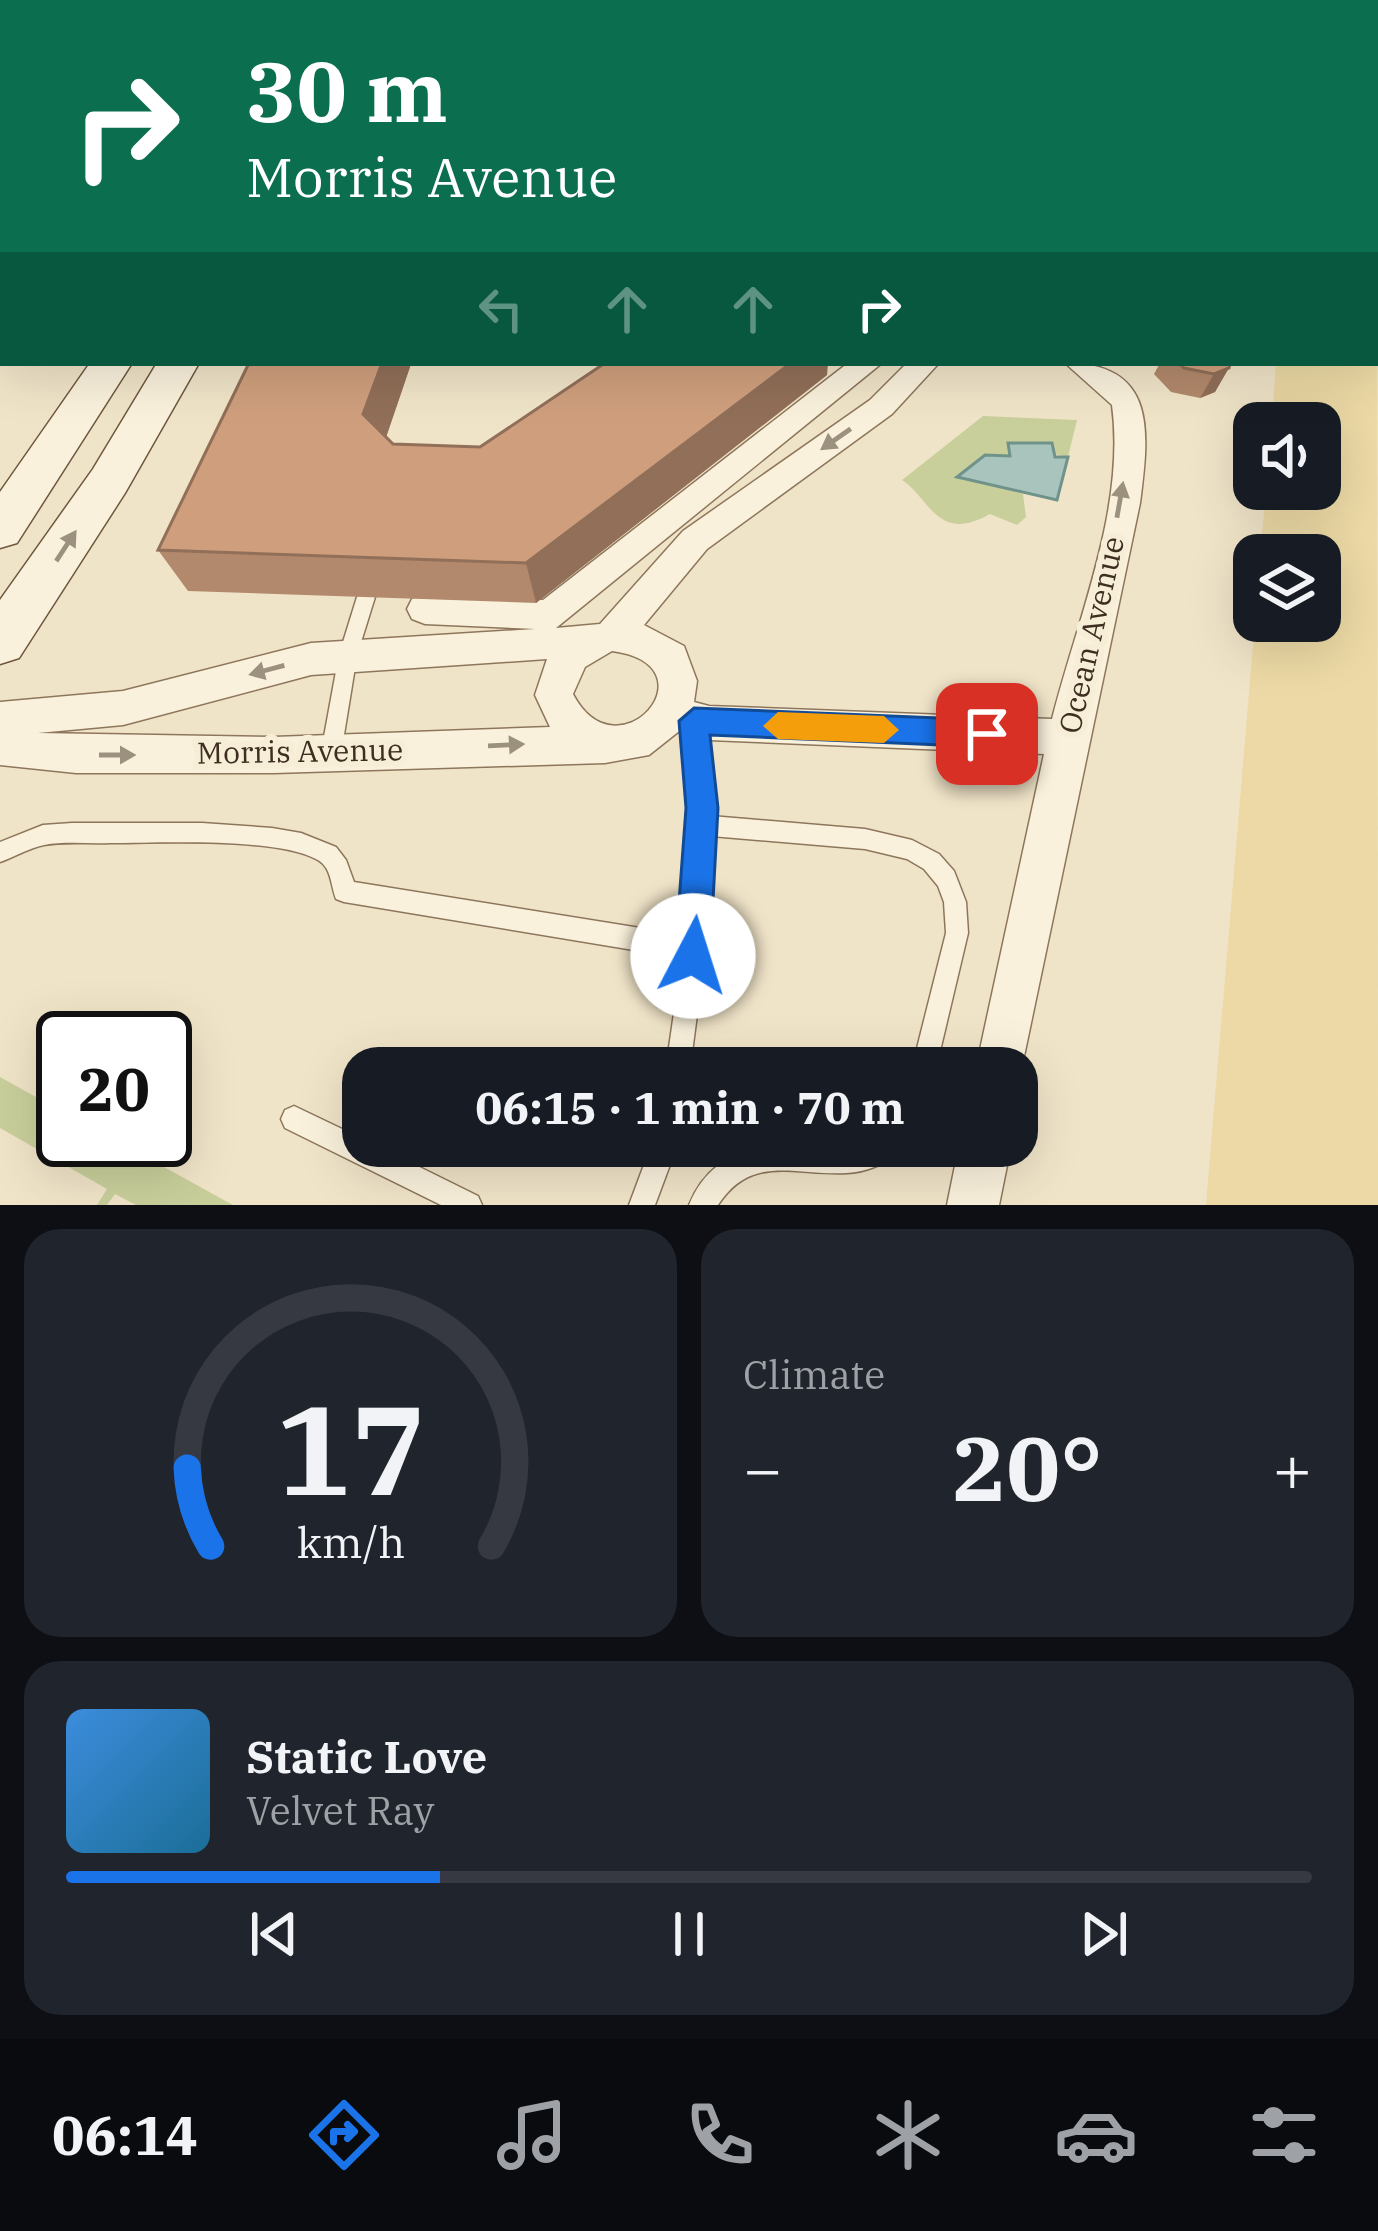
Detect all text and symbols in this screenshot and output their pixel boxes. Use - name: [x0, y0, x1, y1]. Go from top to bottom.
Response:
- text: 30 m: [246, 36, 448, 145]
- icon: right: [48, 48, 204, 204]
- text: Morris Avenue: [246, 142, 617, 212]
- icon: left: [468, 276, 534, 342]
- icon: ahead: [594, 276, 660, 342]
- icon: ahead: [720, 276, 786, 342]
- icon: right: [846, 276, 912, 342]
- map controls: [1233, 402, 1341, 642]
- button: sound: [1233, 402, 1341, 510]
- one-way arrow: [820, 427, 852, 450]
- one-way arrow: [1111, 481, 1130, 518]
- one-way arrow: [55, 529, 77, 562]
- street label: Ocean Avenue: [1049, 532, 1132, 737]
- button: layers: [1233, 534, 1341, 642]
- one-way arrow: [248, 661, 285, 680]
- pin: [936, 683, 1038, 785]
- icon: arrive: [954, 701, 1020, 767]
- street label: Morris Avenue: [197, 729, 403, 772]
- one-way arrow: [488, 735, 526, 754]
- one-way arrow: [99, 745, 137, 765]
- position arrow: [630, 893, 756, 1019]
- speed limit sign: 20: [36, 1011, 192, 1167]
- text: 06:15 · 1 min · 70 m: [475, 1078, 905, 1136]
- text: Climate: [743, 1349, 885, 1400]
- text: 17: [276, 1367, 425, 1529]
- text: 20°: [952, 1409, 1103, 1526]
- text: −: [743, 1425, 783, 1511]
- text: +: [1272, 1425, 1312, 1511]
- text: km/h: [296, 1514, 405, 1570]
- text: Static Love: [246, 1727, 487, 1785]
- text: Velvet Ray: [246, 1785, 434, 1836]
- icon: previous: [241, 1901, 307, 1967]
- icon: pause: [656, 1901, 722, 1967]
- icon: next: [1071, 1901, 1137, 1967]
- icon: directions: [302, 2093, 386, 2177]
- icon: music: [490, 2093, 574, 2177]
- icon: phone: [678, 2093, 762, 2177]
- icon: climate: [866, 2093, 950, 2177]
- icon: car: [1054, 2093, 1138, 2177]
- icon: filters: [1242, 2093, 1326, 2177]
- text: 06:14: [52, 2100, 198, 2170]

